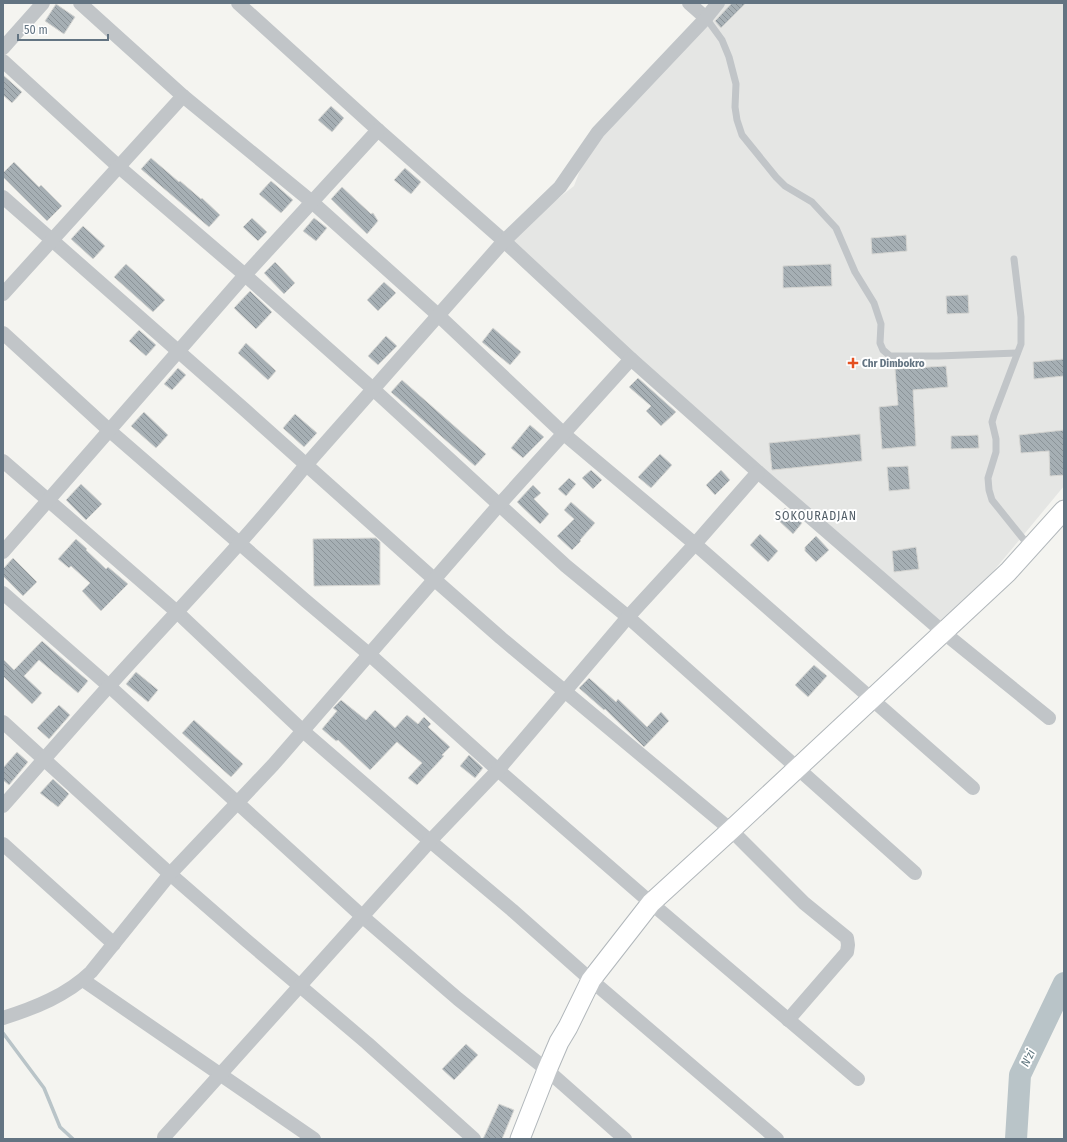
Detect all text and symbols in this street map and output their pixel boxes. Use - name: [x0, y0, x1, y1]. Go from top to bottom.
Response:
- scale bar: [18, 16, 108, 42]
- text: 50 m: [24, 23, 48, 37]
- marker: Chr Dimbokro: [847, 357, 859, 369]
- place label: Chr Dimbokro: [862, 357, 925, 370]
- district label: SOKOURADJAN: [775, 509, 857, 523]
- water label: N'zi: [1018, 1047, 1038, 1069]

